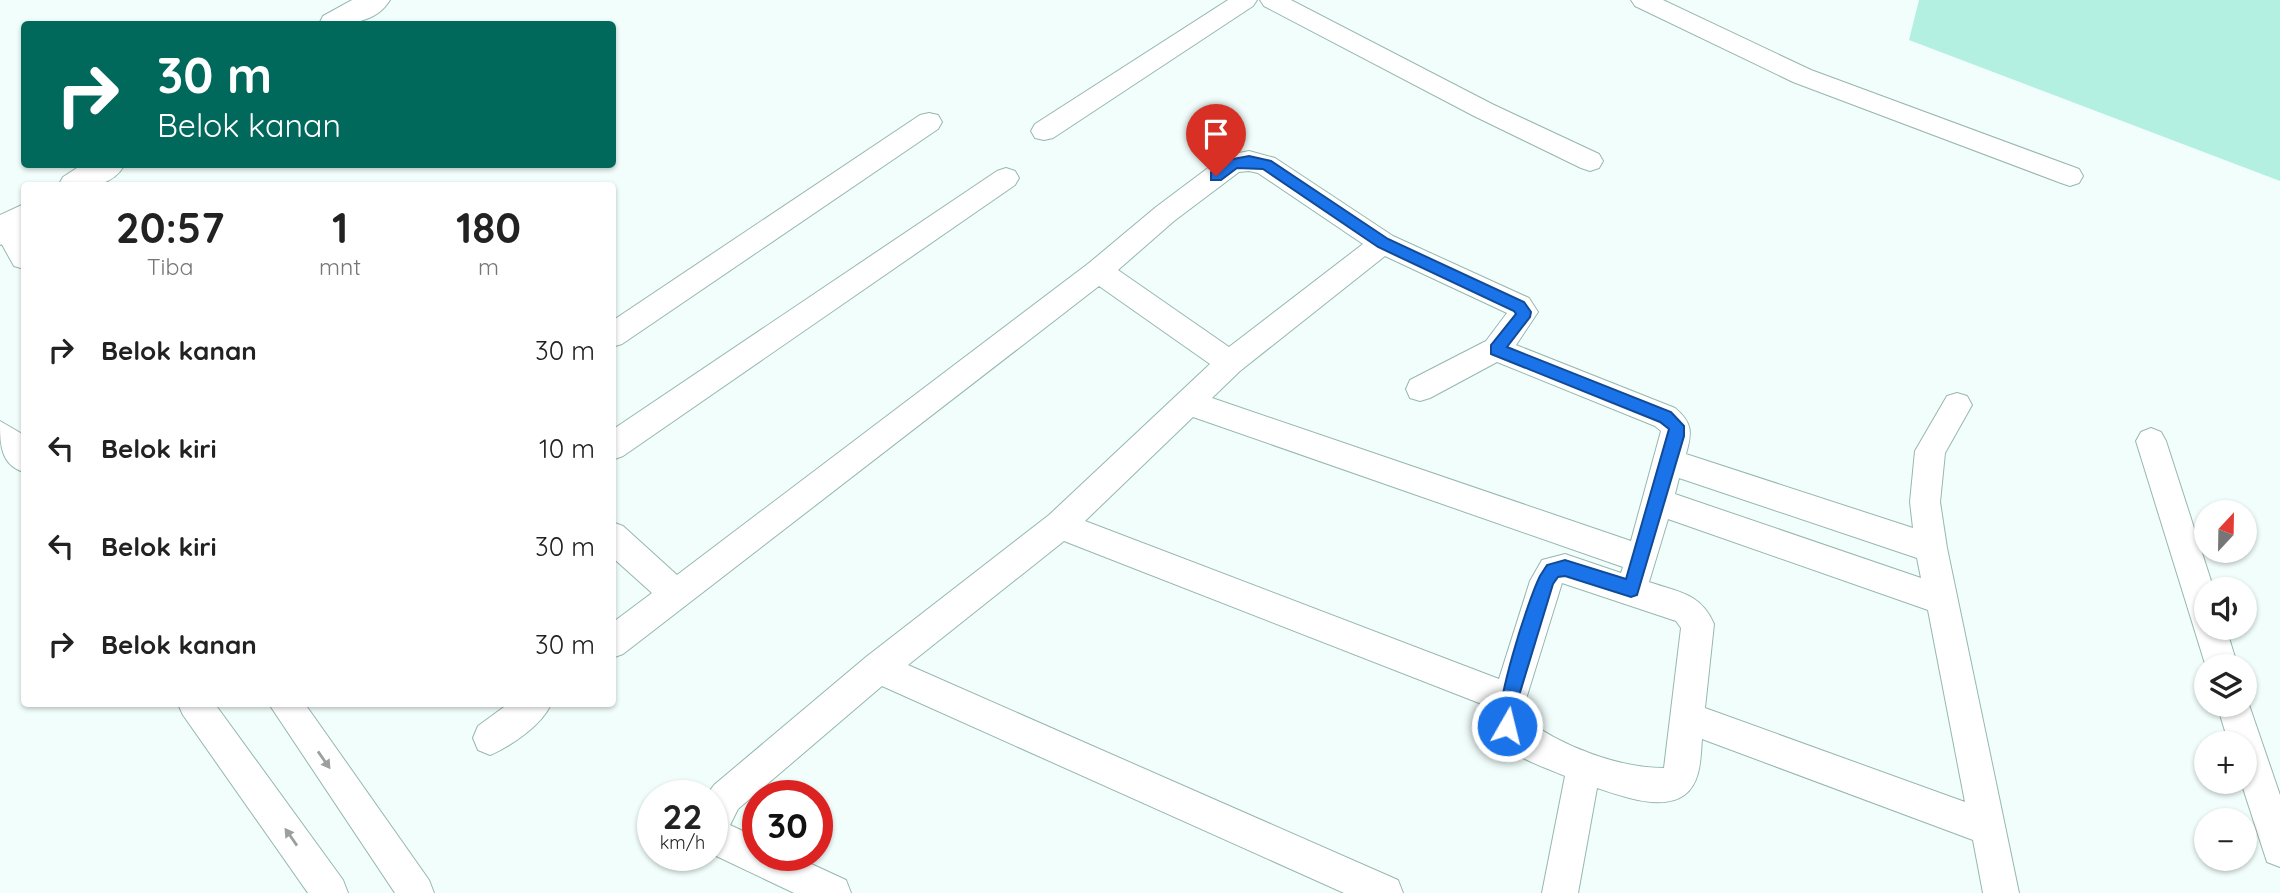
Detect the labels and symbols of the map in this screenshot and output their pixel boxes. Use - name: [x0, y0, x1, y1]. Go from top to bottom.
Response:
- pin: [1186, 104, 1246, 176]
- north arrow: [2194, 500, 2258, 564]
- position arrow: [1470, 689, 1544, 763]
- one-way arrow: [317, 751, 331, 769]
- speed limit sign: 30: [742, 780, 833, 871]
- one-way arrow: [284, 828, 298, 846]

